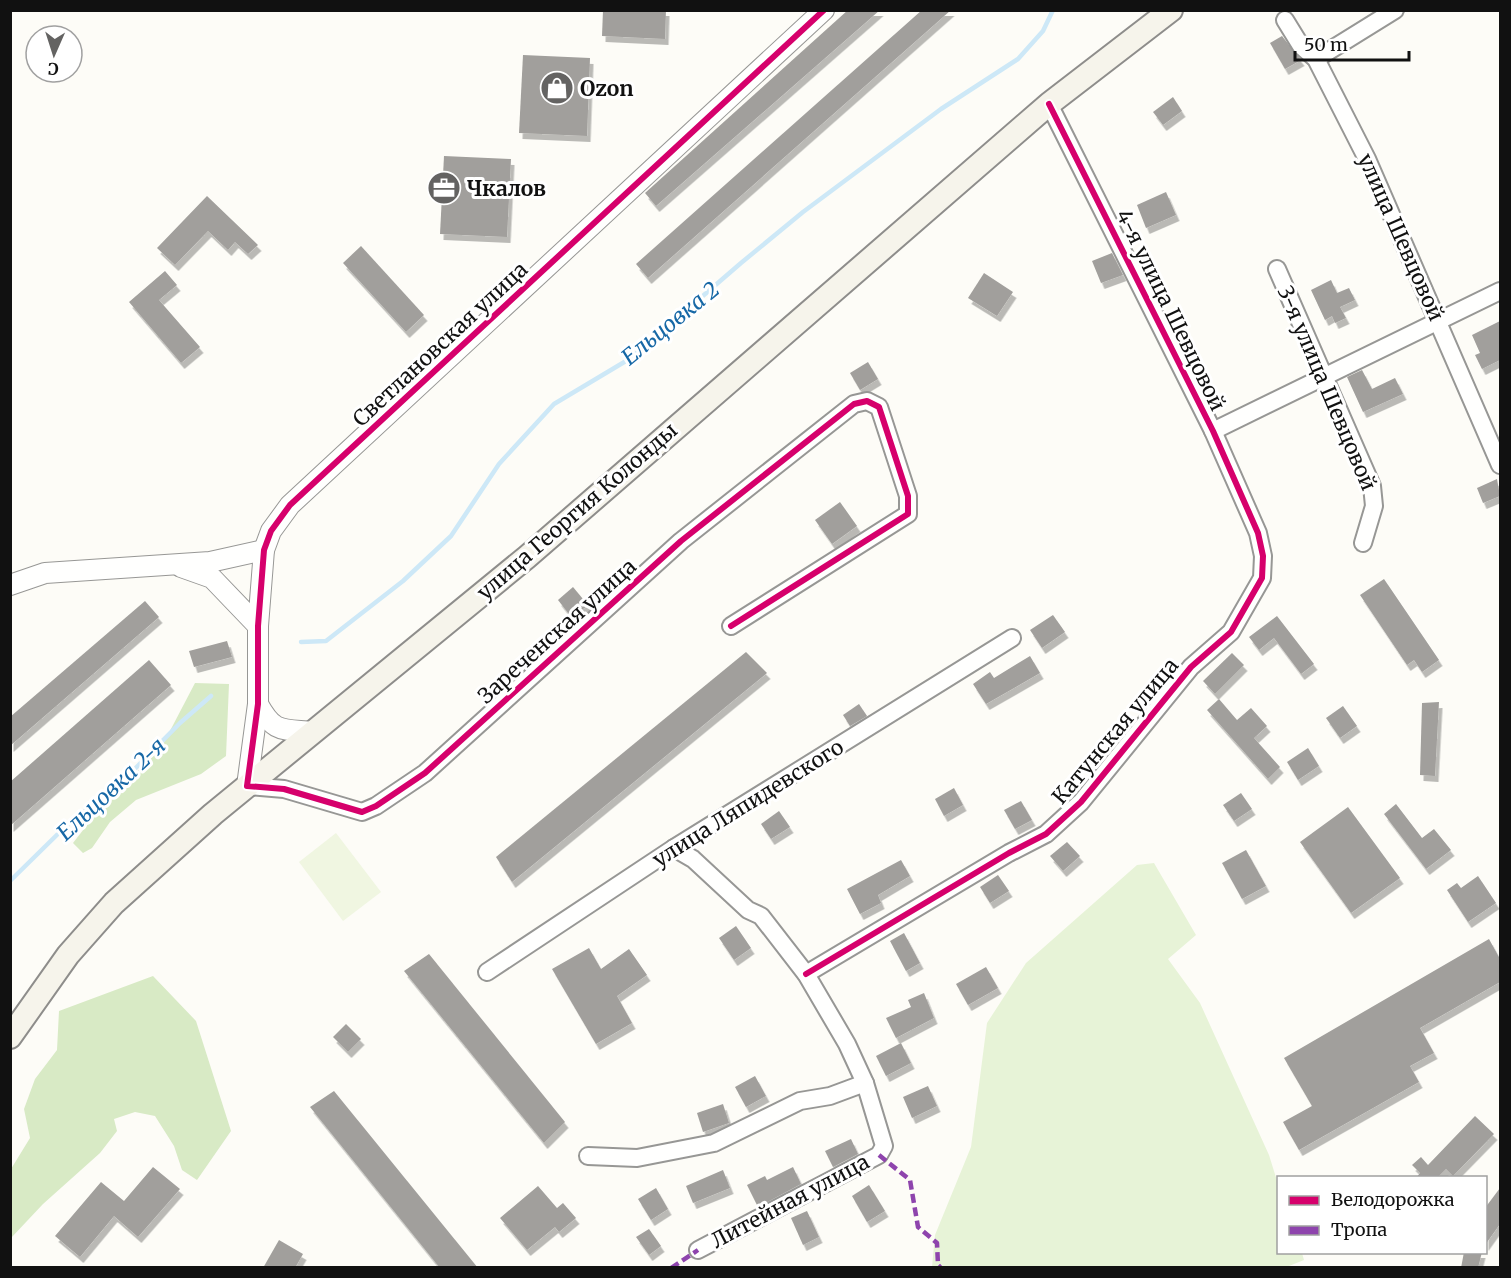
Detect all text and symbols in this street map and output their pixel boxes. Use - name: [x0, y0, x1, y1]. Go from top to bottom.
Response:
- north arrow: [24, 24, 84, 84]
- scale bar: [1295, 24, 1409, 62]
- text: 50 m: [1304, 33, 1348, 56]
- text: С: [47, 59, 59, 79]
- shop icon: Ozon: [539, 70, 575, 106]
- place label: Ozon: [580, 75, 634, 102]
- street label: улица Шевцовой: [1352, 149, 1450, 325]
- office icon: Чкалов: [426, 170, 462, 206]
- place label: Чкалов: [467, 175, 546, 202]
- street label: 4-я улица Шевцовой: [1110, 205, 1232, 415]
- street label: Светлановская улица: [347, 256, 533, 432]
- water label: Ельцовка 2: [616, 275, 724, 371]
- street label: 3-я улица Шевцовой: [1272, 281, 1382, 495]
- street label: улица Георгия Колонды: [471, 417, 683, 605]
- street label: Зареченская улица: [472, 553, 642, 709]
- street label: Катунская улица: [1046, 652, 1184, 810]
- water label: Ельцовка 2-я: [51, 732, 171, 846]
- street label: улица Ляпидевского: [647, 733, 849, 873]
- street label: Литейная улица: [706, 1148, 874, 1254]
- legend: [1277, 1176, 1487, 1254]
- text: Велодорожка: [1331, 1188, 1455, 1211]
- text: Тропа: [1331, 1218, 1387, 1241]

